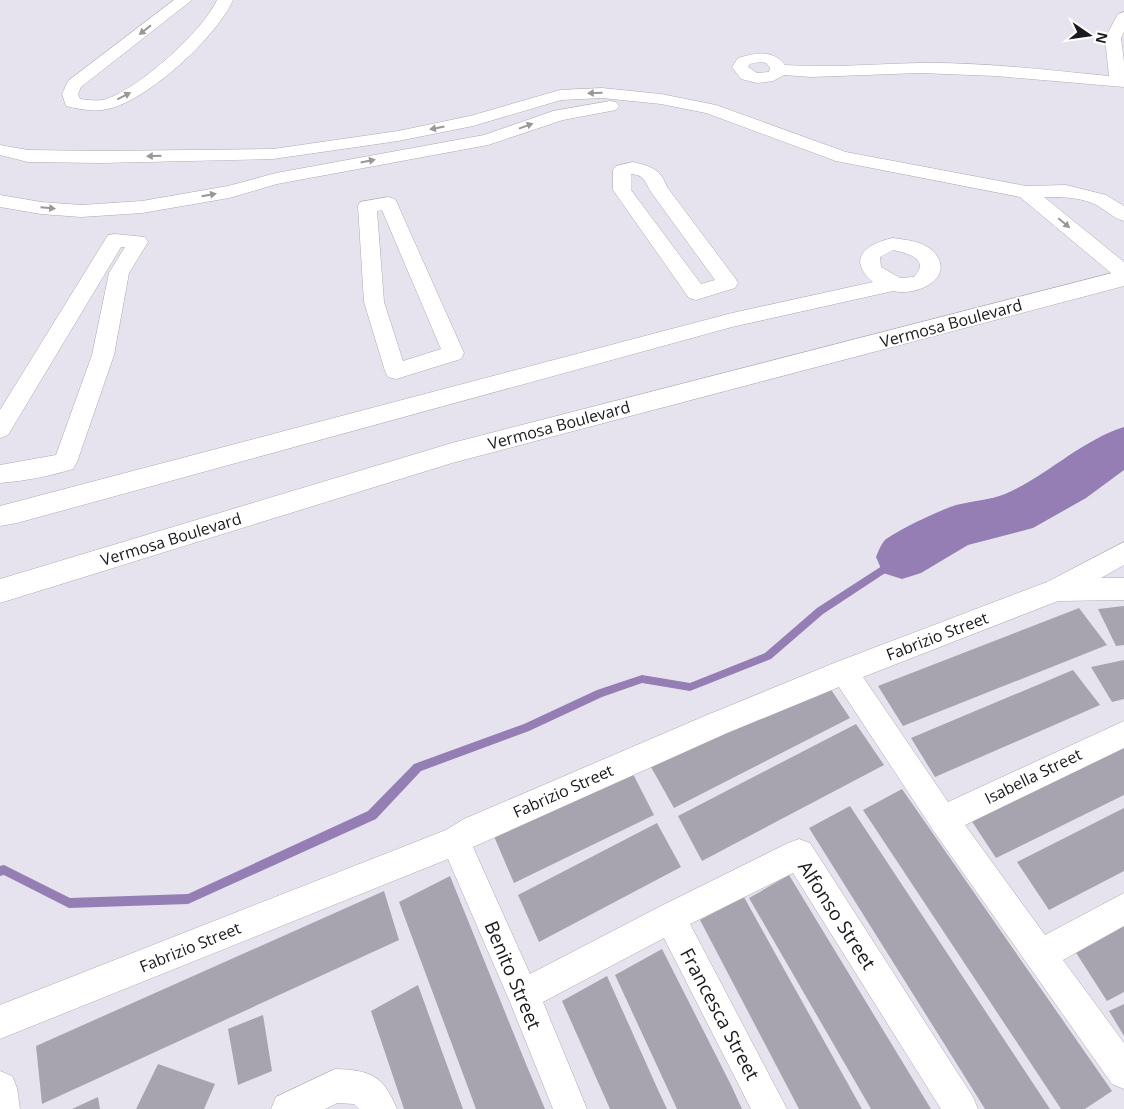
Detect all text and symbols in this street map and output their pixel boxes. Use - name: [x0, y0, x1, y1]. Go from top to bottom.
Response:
- north arrow: [1064, 10, 1114, 60]
- one-way arrow: [139, 24, 152, 35]
- text: N: [1092, 30, 1113, 46]
- one-way arrow: [586, 89, 602, 97]
- one-way arrow: [117, 92, 131, 100]
- one-way arrow: [519, 122, 534, 129]
- one-way arrow: [429, 125, 445, 133]
- one-way arrow: [146, 152, 162, 160]
- one-way arrow: [361, 157, 377, 165]
- one-way arrow: [202, 191, 218, 199]
- one-way arrow: [40, 205, 56, 213]
- one-way arrow: [1057, 217, 1070, 228]
- street label: Vermosa Boulevard: [878, 293, 1024, 353]
- street label: Vermosa Boulevard: [486, 395, 632, 455]
- street label: Vermosa Boulevard: [98, 507, 244, 571]
- street label: Fabrizio Street: [883, 606, 991, 666]
- street label: Isabella Street: [981, 743, 1086, 809]
- street label: Fabrizio Street: [509, 759, 617, 823]
- street label: Alfonso Street: [792, 856, 882, 975]
- street label: Fabrizio Street: [136, 917, 244, 977]
- street label: Benito Street: [478, 917, 548, 1033]
- street label: Francesca Street: [674, 943, 766, 1085]

